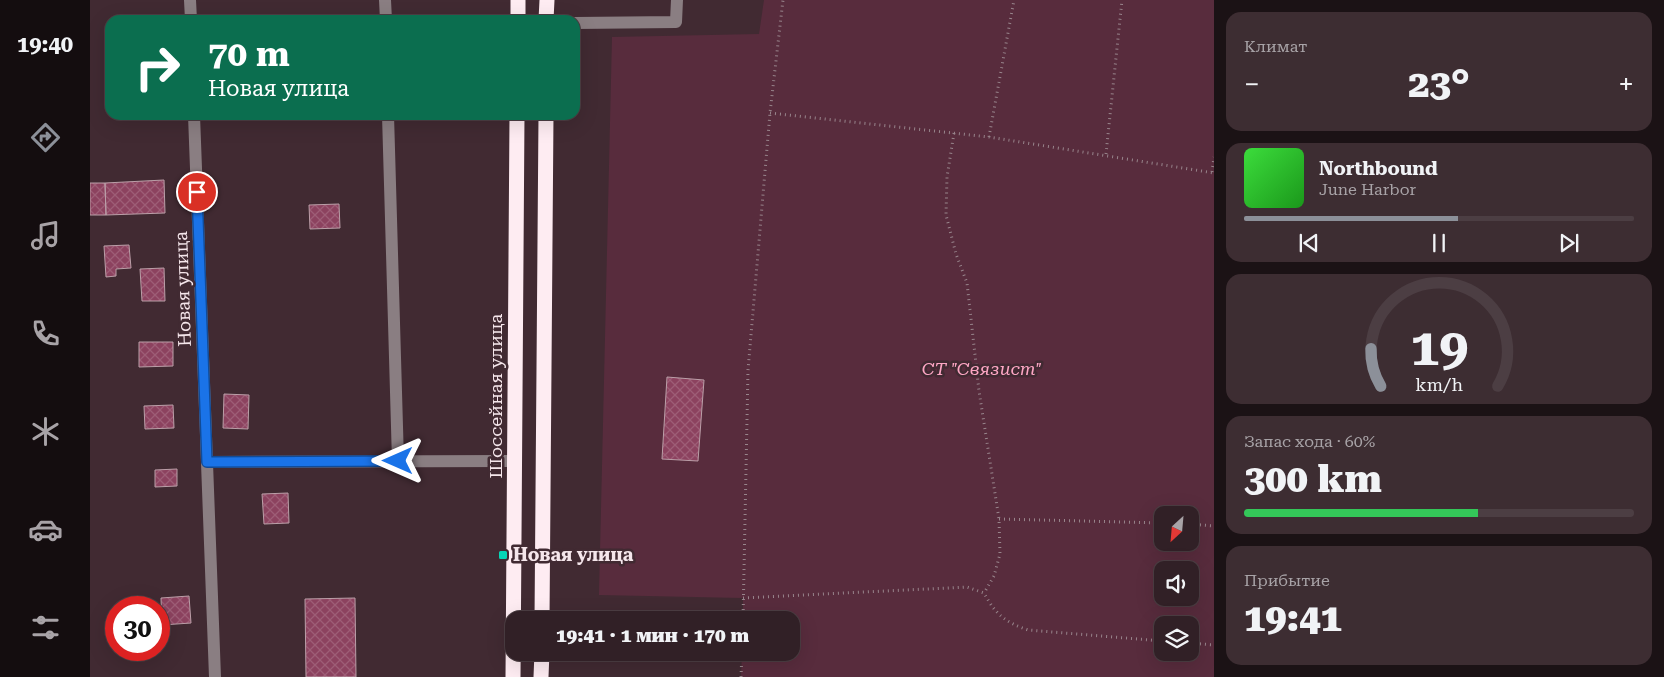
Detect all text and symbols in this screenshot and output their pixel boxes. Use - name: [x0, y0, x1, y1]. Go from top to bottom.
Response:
- text: 19:40: [17, 32, 73, 57]
- text: 70 m: [208, 34, 290, 75]
- icon: right: [125, 35, 190, 100]
- text: Климат: [1244, 37, 1307, 56]
- text: 23°: [1408, 62, 1470, 106]
- text: −: [1244, 68, 1260, 101]
- text: +: [1618, 68, 1634, 101]
- text: Новая улица: [208, 76, 349, 101]
- icon: directions: [28, 120, 63, 155]
- text: Northbound: [1319, 157, 1438, 180]
- pin: [176, 171, 218, 213]
- icon: arrive: [183, 178, 211, 206]
- text: June Harbor: [1319, 180, 1416, 199]
- icon: music: [28, 218, 63, 253]
- icon: previous: [1295, 229, 1323, 257]
- icon: pause: [1425, 229, 1453, 257]
- icon: next: [1555, 229, 1583, 257]
- street label: Новая улица: [170, 231, 195, 347]
- street label: Шоссейная улица: [485, 313, 506, 478]
- icon: phone: [28, 316, 63, 351]
- text: 19: [1410, 317, 1468, 378]
- park label: СТ "Связист": [922, 358, 1042, 379]
- text: km/h: [1415, 374, 1463, 395]
- icon: climate: [28, 414, 63, 449]
- text: Запас хода · 60%: [1244, 432, 1375, 451]
- position arrow: [371, 434, 423, 486]
- text: 300 km: [1244, 457, 1382, 501]
- north arrow: [1154, 506, 1199, 551]
- map controls: [1154, 506, 1199, 661]
- icon: car: [28, 512, 63, 547]
- place label: Новая улица: [513, 544, 634, 565]
- marker: Новая улица: [497, 549, 509, 561]
- button: sound: [1154, 561, 1199, 606]
- text: Прибытие: [1244, 571, 1330, 590]
- speed limit sign: 30: [105, 596, 170, 661]
- text: 19:41: [1244, 596, 1342, 640]
- icon: filters: [28, 610, 63, 645]
- button: layers: [1154, 616, 1199, 661]
- text: 19:41 · 1 мин · 170 m: [556, 624, 749, 647]

